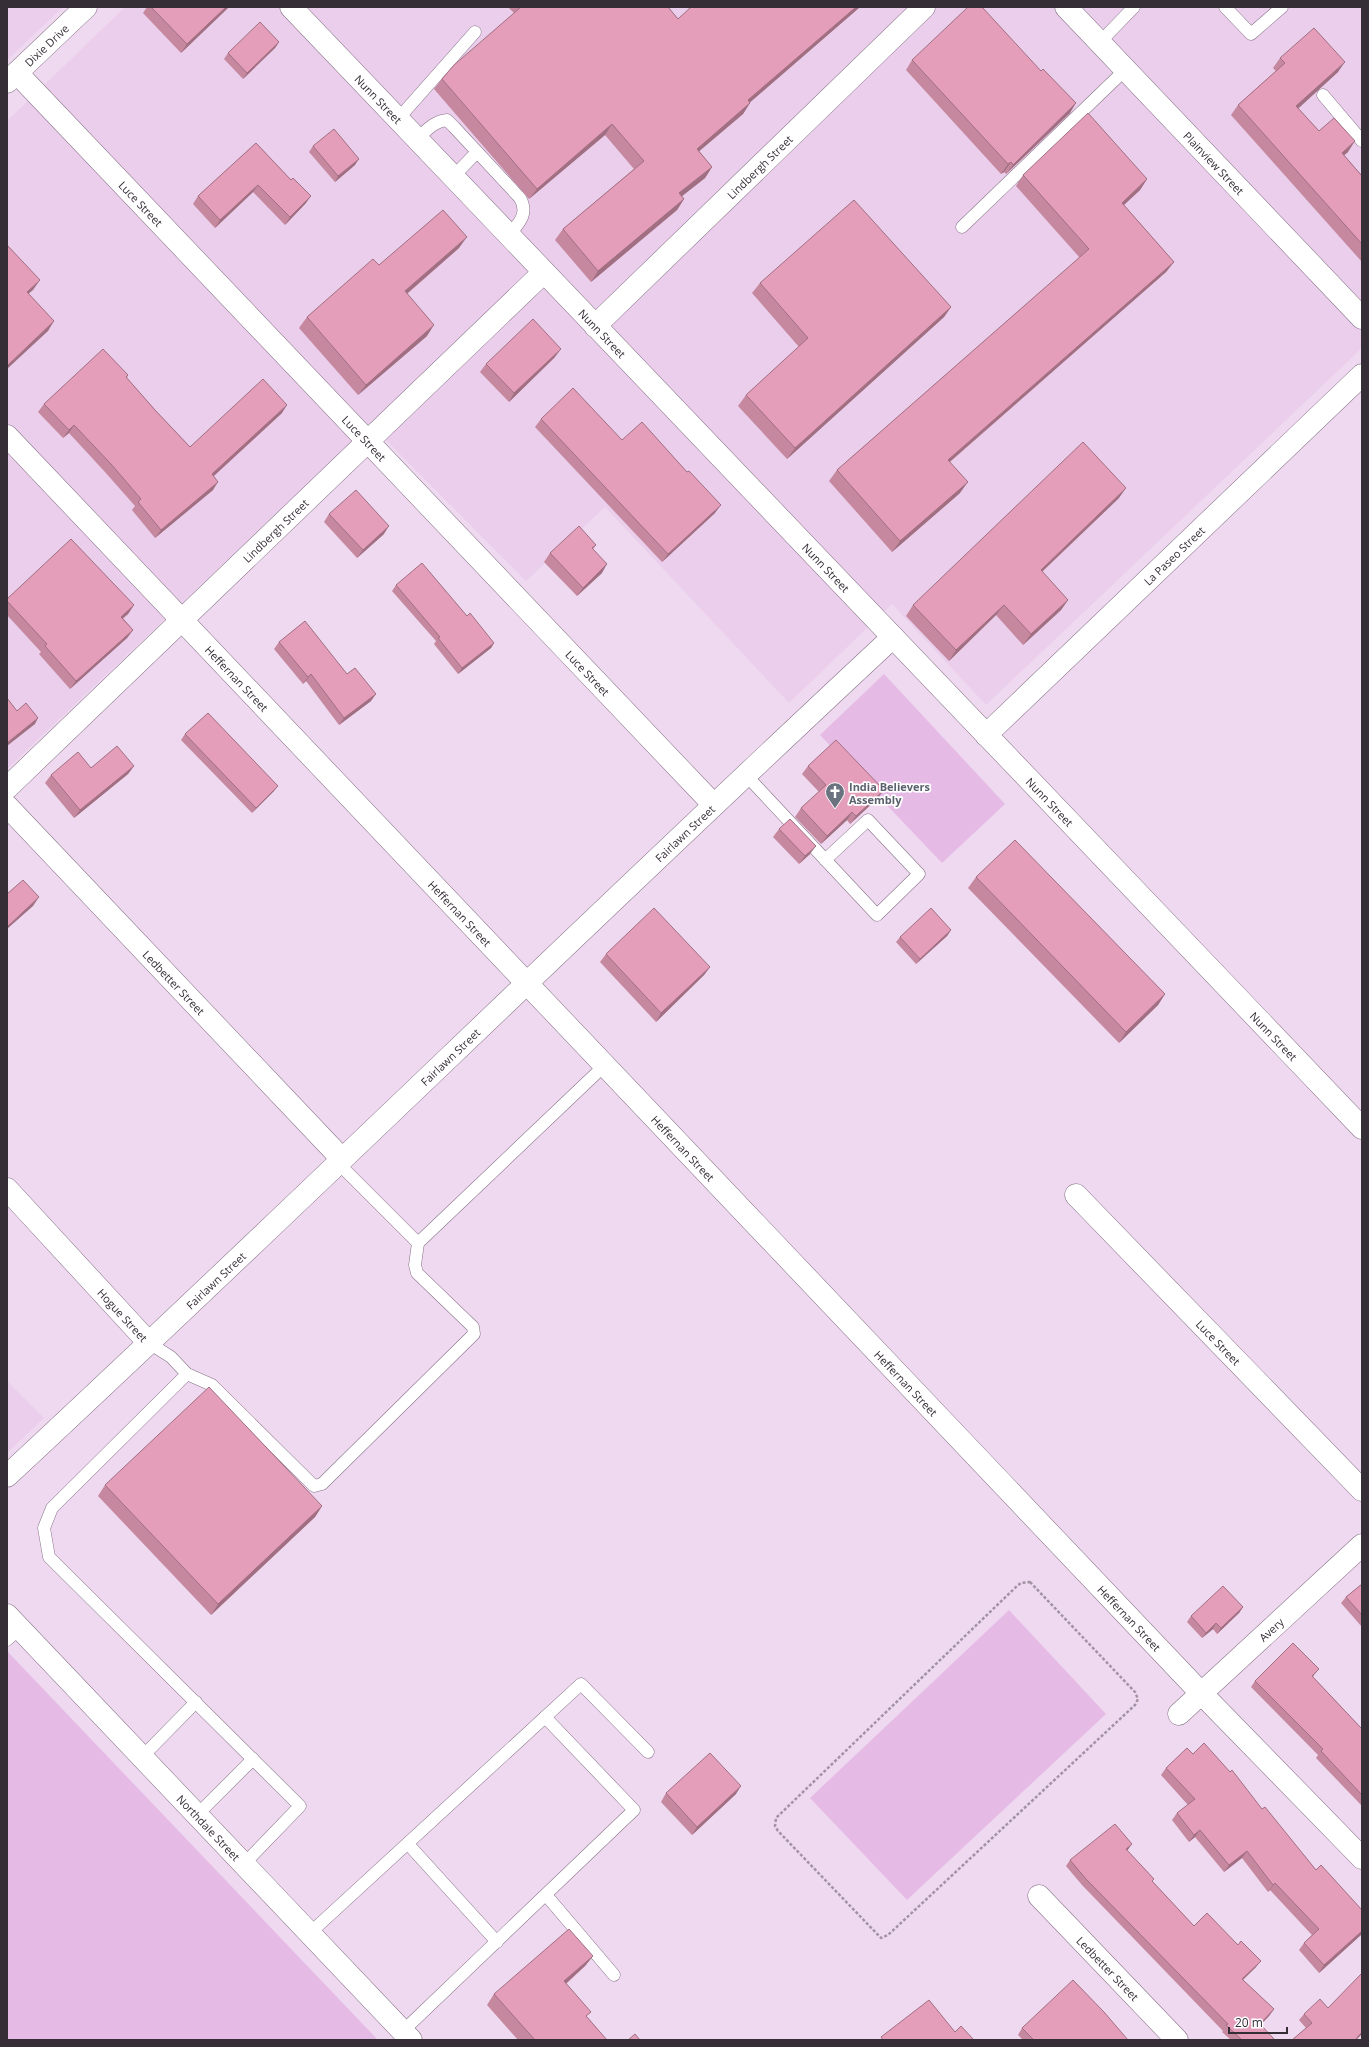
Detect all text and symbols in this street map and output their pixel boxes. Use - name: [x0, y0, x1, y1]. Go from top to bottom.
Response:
- street label: Dixie Drive: [21, 20, 71, 69]
- street label: Nunn Street: [352, 71, 406, 127]
- street label: Plainview Street: [1181, 128, 1248, 198]
- street label: Lindbergh Street: [723, 131, 795, 202]
- street label: Luce Street: [116, 177, 166, 229]
- street label: Nunn Street: [576, 305, 630, 361]
- street label: Luce Street: [339, 412, 390, 464]
- street label: Lindbergh Street: [239, 495, 311, 565]
- street label: La Paseo Street: [1140, 522, 1208, 588]
- street label: Nunn Street: [799, 540, 853, 595]
- street label: Heffernan Street: [202, 642, 272, 714]
- street label: Luce Street: [563, 647, 613, 699]
- street label: Nunn Street: [1023, 774, 1077, 829]
- place label: India Believers Assembly: [849, 779, 931, 807]
- church icon: India Believers Assembly: [824, 781, 846, 809]
- street label: Fairlawn Street: [651, 801, 718, 865]
- street label: Heffernan Street: [425, 877, 495, 949]
- street label: Ledbetter Street: [140, 947, 209, 1018]
- street label: Nunn Street: [1247, 1008, 1301, 1064]
- street label: Fairlawn Street: [417, 1025, 483, 1089]
- street label: Heffernan Street: [648, 1112, 718, 1184]
- street label: Fairlawn Street: [182, 1248, 249, 1312]
- street label: Hogue Street: [95, 1285, 151, 1345]
- street label: Luce Street: [1193, 1316, 1244, 1368]
- street label: Heffernan Street: [872, 1347, 941, 1419]
- street label: Heffernan Street: [1095, 1582, 1165, 1654]
- street label: Avery: [1255, 1614, 1287, 1644]
- street label: Northdale Street: [174, 1791, 244, 1864]
- street label: Ledbetter Street: [1074, 1933, 1143, 2004]
- scale bar: [1229, 2009, 1287, 2035]
- text: 20 m: [1235, 2014, 1263, 2031]

